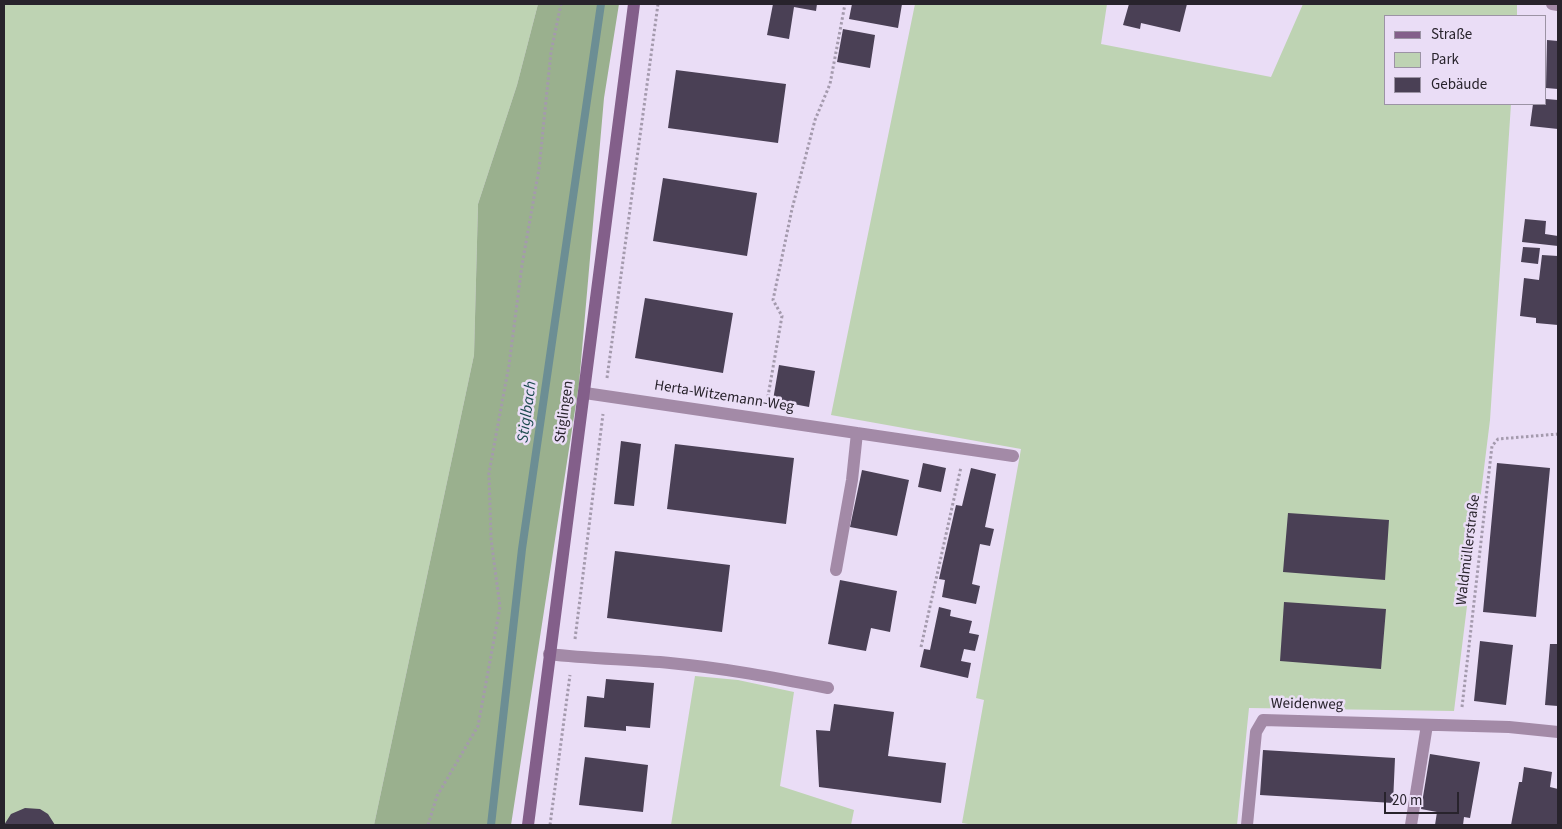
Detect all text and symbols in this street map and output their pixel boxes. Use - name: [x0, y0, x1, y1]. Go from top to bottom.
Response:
- legend: [1384, 15, 1547, 105]
- text: Straße: [1431, 24, 1472, 45]
- text: Park: [1431, 49, 1459, 70]
- text: Gebäude: [1431, 74, 1487, 95]
- street label: Herta-Witzemann-Weg: [653, 377, 795, 417]
- water label: Stiglbach: [514, 380, 542, 444]
- street label: Stiglingen: [552, 380, 578, 444]
- street label: Waldmüllerstraße: [1453, 494, 1485, 606]
- street label: Weidenweg: [1271, 695, 1343, 715]
- scale bar: [1387, 782, 1462, 814]
- text: 20 m: [1392, 790, 1422, 811]

